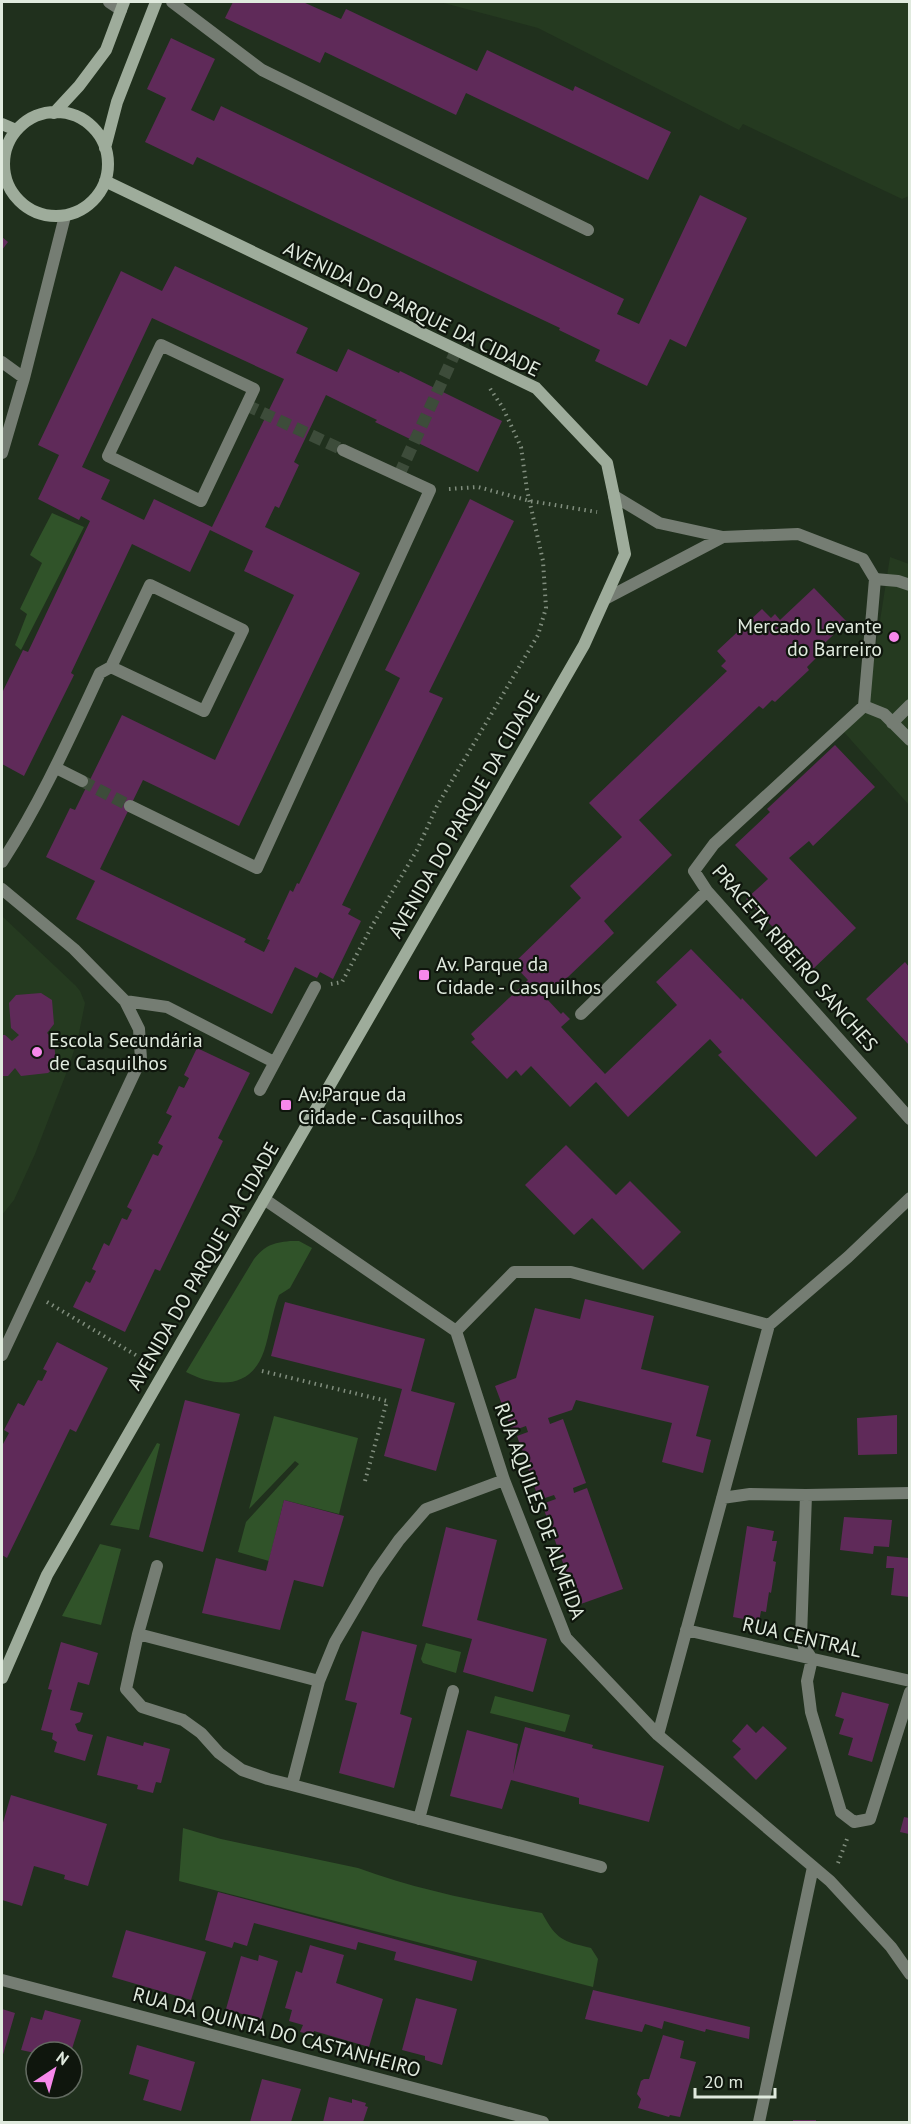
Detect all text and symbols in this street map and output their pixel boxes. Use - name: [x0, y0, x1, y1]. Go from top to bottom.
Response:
- street label: AVENIDA DO PARQUE DA CIDADE: [279, 235, 545, 383]
- place label: Mercado Levante do Barreiro: [737, 613, 882, 662]
- marker: Mercado Levante do Barreiro: [887, 630, 901, 644]
- street label: AVENIDA DO PARQUE DA CIDADE: [382, 685, 546, 943]
- street label: PRACETA RIBEIRO SANCHES: [707, 859, 883, 1057]
- place label: Av. Parque da Cidade - Casquilhos: [436, 951, 601, 1000]
- marker: Av. Parque da Cidade - Casquilhos: [417, 968, 431, 982]
- place label: Escola Secundária de Casquilhos: [49, 1027, 203, 1076]
- marker: Escola Secundária de Casquilhos: [30, 1045, 44, 1059]
- place label: Av.Parque da Cidade - Casquilhos: [298, 1081, 463, 1130]
- marker: Av.Parque da Cidade - Casquilhos: [279, 1098, 293, 1112]
- street label: AVENIDA DO PARQUE DA CIDADE: [121, 1137, 285, 1395]
- street label: RUA AQUILES DE ALMEIDA: [489, 1399, 591, 1623]
- street label: RUA CENTRAL: [740, 1611, 864, 1663]
- street label: RUA DA QUINTA DO CASTANHEIRO: [130, 1981, 424, 2083]
- north arrow: [24, 2040, 84, 2100]
- text: N: [53, 2047, 73, 2069]
- scale bar: [695, 2061, 774, 2099]
- text: 20 m: [704, 2070, 743, 2093]

